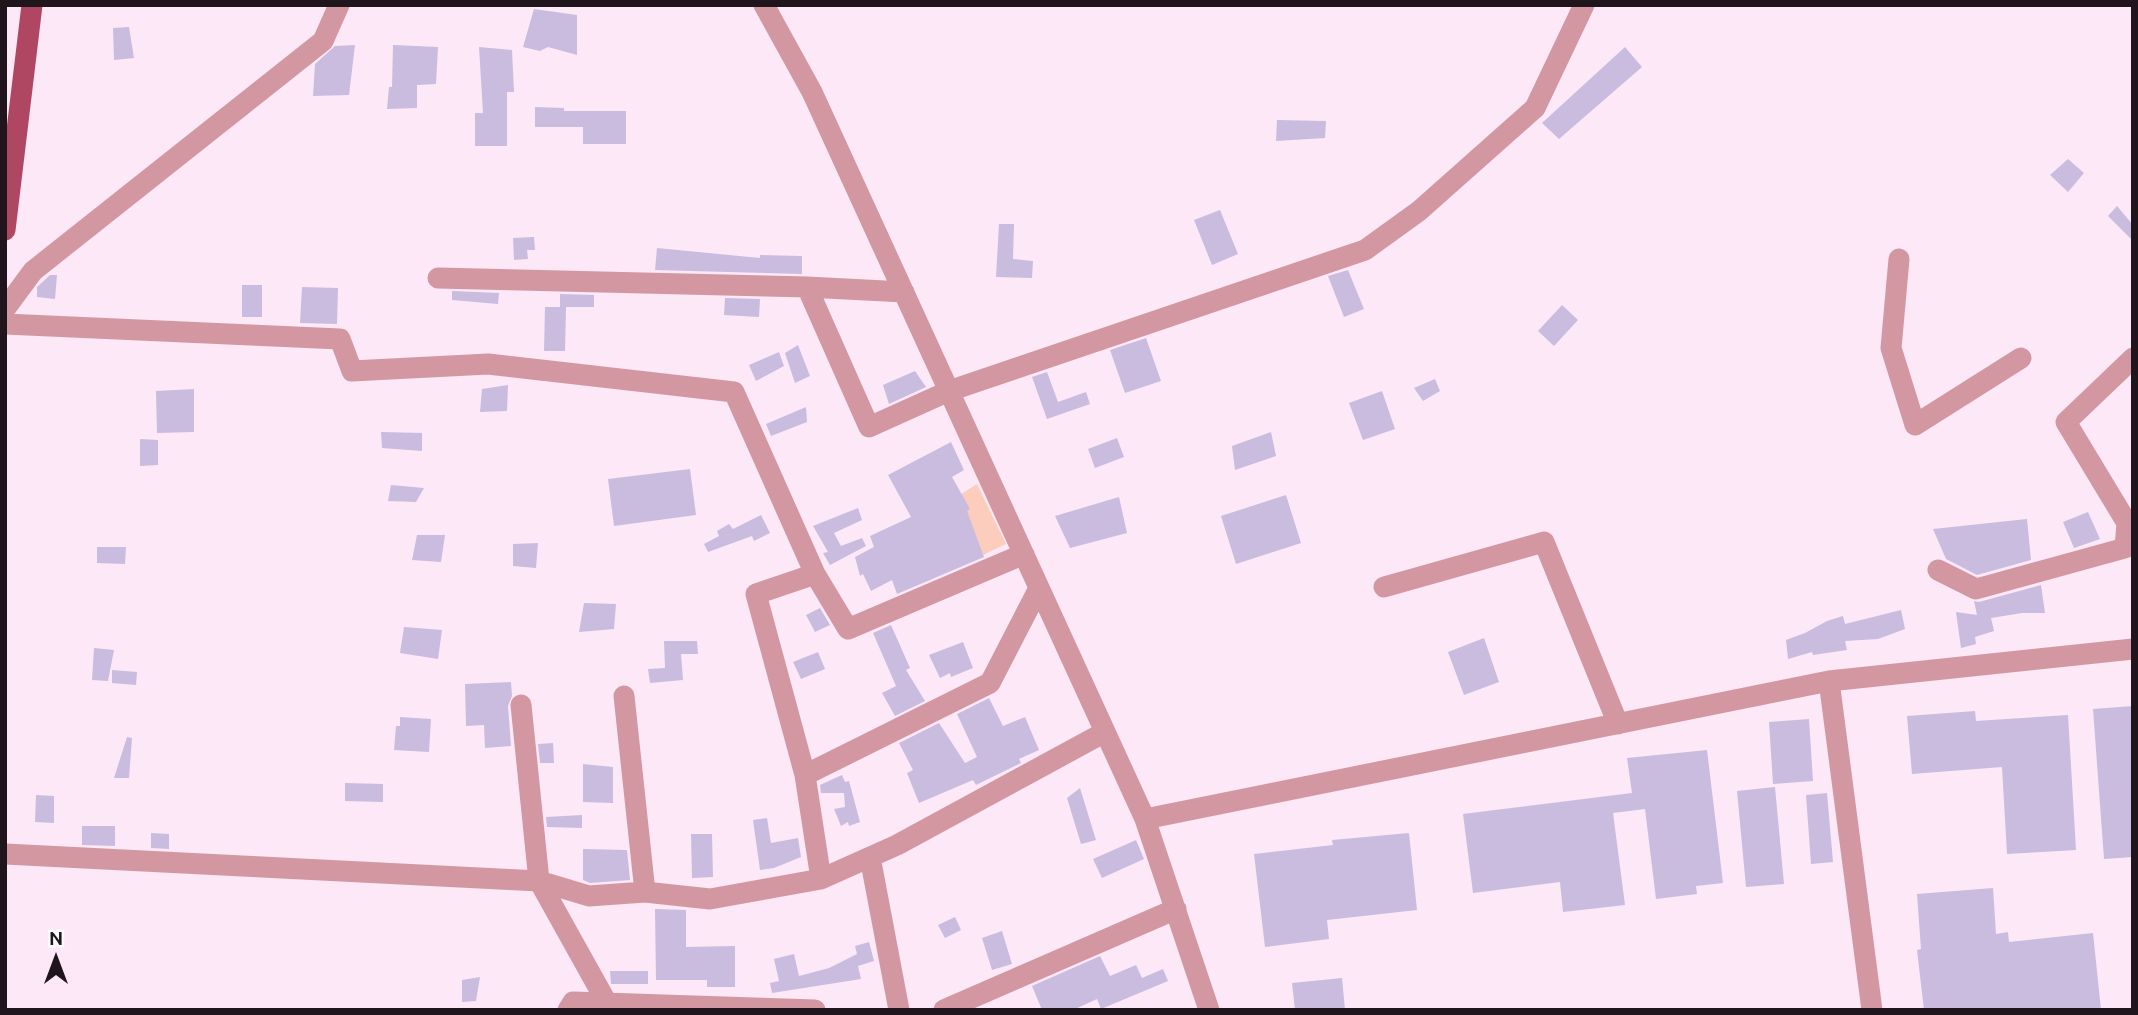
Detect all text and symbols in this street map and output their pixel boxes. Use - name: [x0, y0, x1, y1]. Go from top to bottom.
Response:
- north arrow: [21, 924, 91, 994]
- text: N: [49, 927, 63, 949]

